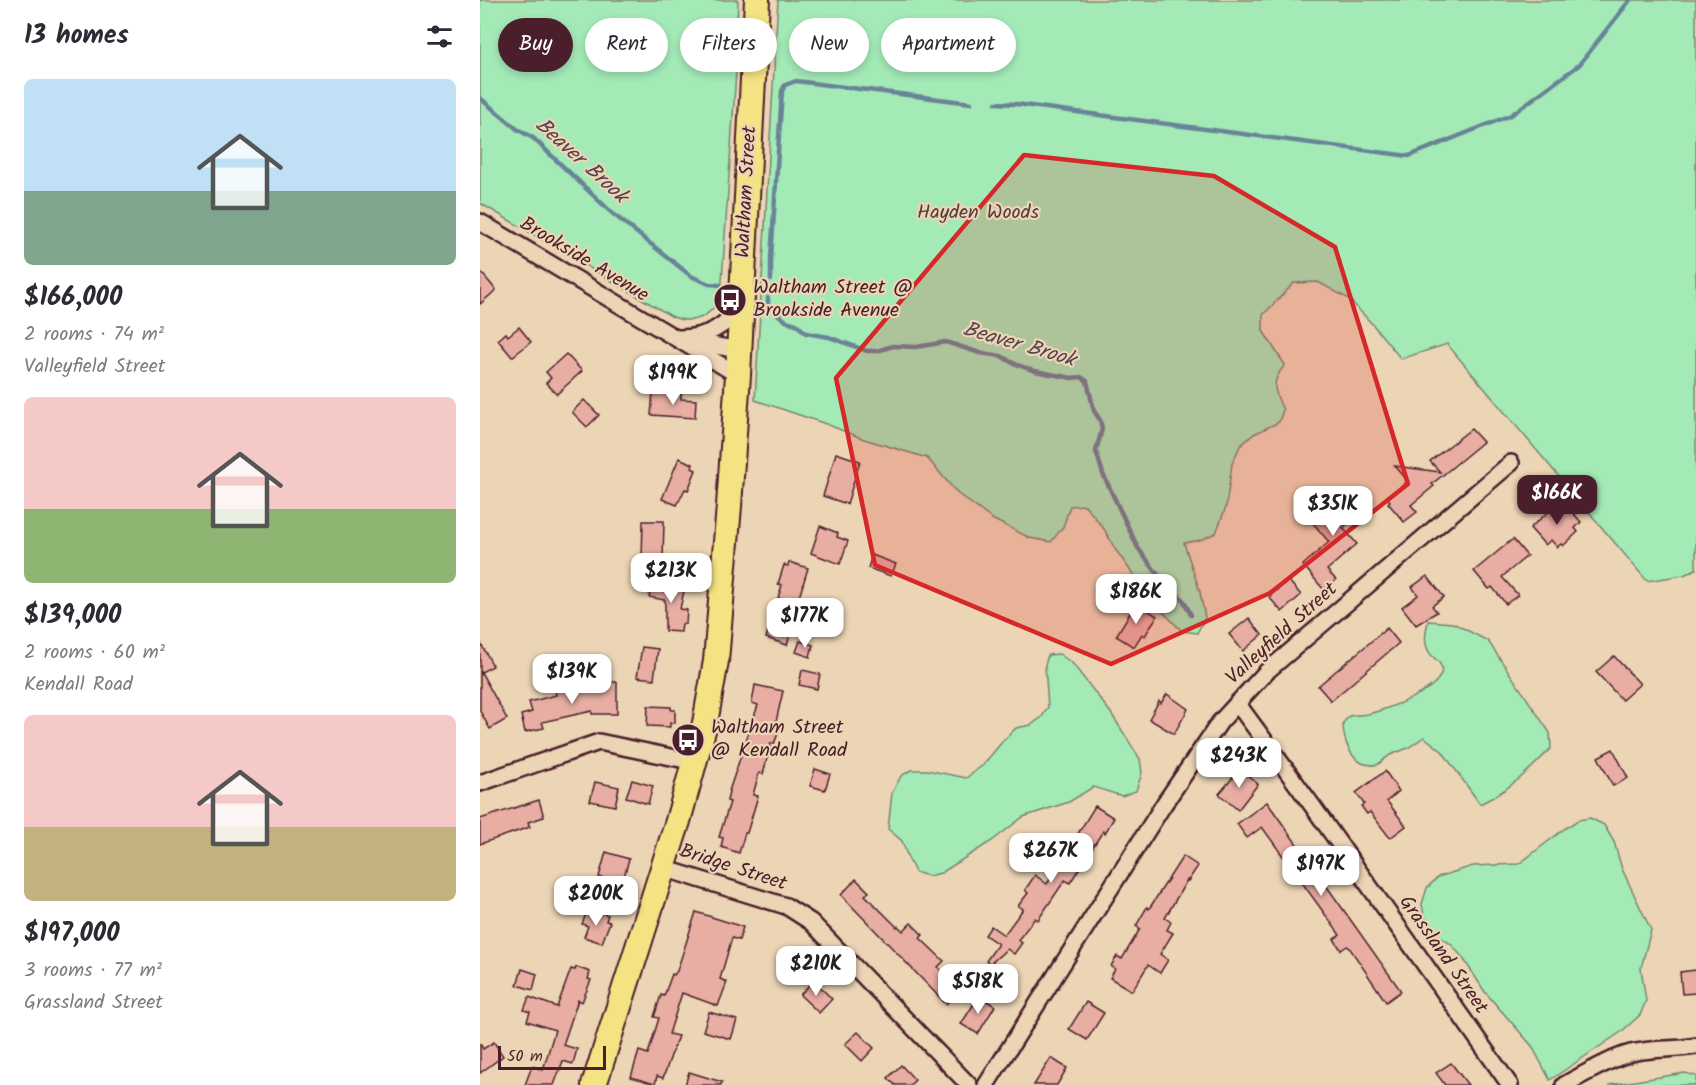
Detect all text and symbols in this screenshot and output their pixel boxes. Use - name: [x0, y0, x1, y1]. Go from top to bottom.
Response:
- text: 13 homes: [24, 15, 129, 57]
- chip: Buy: [498, 18, 573, 72]
- chip: Rent: [585, 18, 668, 72]
- chip: Filters: [680, 18, 777, 72]
- chip: New: [789, 18, 869, 72]
- chip: Apartment: [881, 18, 1016, 72]
- icon: filters: [423, 20, 456, 53]
- water label: Beaver Brook: [527, 110, 637, 214]
- icon: home: [186, 118, 294, 226]
- street label: Waltham Street: [728, 125, 766, 259]
- park label: Hayden Woods: [917, 197, 1040, 229]
- street label: Brookside Avenue: [513, 209, 655, 311]
- place label: Waltham Street @ Brookside Avenue: [753, 272, 913, 327]
- text: $166,000: [24, 277, 122, 319]
- bus stop icon: Waltham Street @ Brookside Avenue: [712, 282, 748, 318]
- water label: Beaver Brook: [959, 313, 1082, 378]
- text: 2 rooms · 74 m²: [24, 319, 164, 351]
- text: Valleyfield Street: [24, 351, 165, 383]
- pin: $199K: [631, 355, 715, 406]
- text: $199K: [648, 358, 698, 390]
- icon: home: [186, 436, 294, 544]
- pin: $166K: [1515, 475, 1599, 526]
- text: $166K: [1531, 478, 1583, 510]
- pin: $351K: [1291, 486, 1375, 537]
- text: $351K: [1308, 489, 1358, 521]
- pin: $213K: [629, 553, 713, 604]
- text: $213K: [645, 556, 697, 588]
- pin: $186K: [1094, 574, 1178, 625]
- street label: Valleyfield Street: [1219, 575, 1345, 693]
- text: $186K: [1110, 577, 1162, 609]
- text: $139,000: [24, 595, 121, 637]
- pin: $177K: [763, 598, 847, 649]
- text: $177K: [781, 601, 829, 633]
- text: 2 rooms · 60 m²: [24, 637, 165, 669]
- pin: $139K: [530, 654, 614, 705]
- text: $139K: [547, 657, 597, 689]
- text: Kendall Road: [24, 669, 133, 701]
- place label: Waltham Street @ Kendall Road: [711, 712, 848, 767]
- bus stop icon: Waltham Street @ Kendall Road: [670, 722, 706, 758]
- pin: $243K: [1197, 738, 1281, 789]
- text: $243K: [1210, 741, 1268, 773]
- icon: home: [186, 754, 294, 862]
- pin: $267K: [1009, 833, 1093, 884]
- street label: Bridge Street: [675, 836, 791, 900]
- text: $267K: [1023, 836, 1079, 868]
- pin: $197K: [1279, 846, 1363, 897]
- text: $197K: [1296, 849, 1346, 881]
- pin: $200K: [554, 876, 638, 927]
- text: $200K: [568, 879, 624, 911]
- street label: Grassland Street: [1390, 889, 1496, 1021]
- text: $197,000: [24, 913, 120, 955]
- pin: $210K: [774, 946, 858, 997]
- text: $210K: [790, 949, 842, 981]
- text: 3 rooms · 77 m²: [24, 955, 162, 987]
- pin: $518K: [936, 964, 1020, 1015]
- text: $518K: [952, 967, 1004, 999]
- text: Grassland Street: [24, 987, 163, 1019]
- scale bar: [498, 1043, 606, 1070]
- text: 50 m: [507, 1044, 543, 1069]

